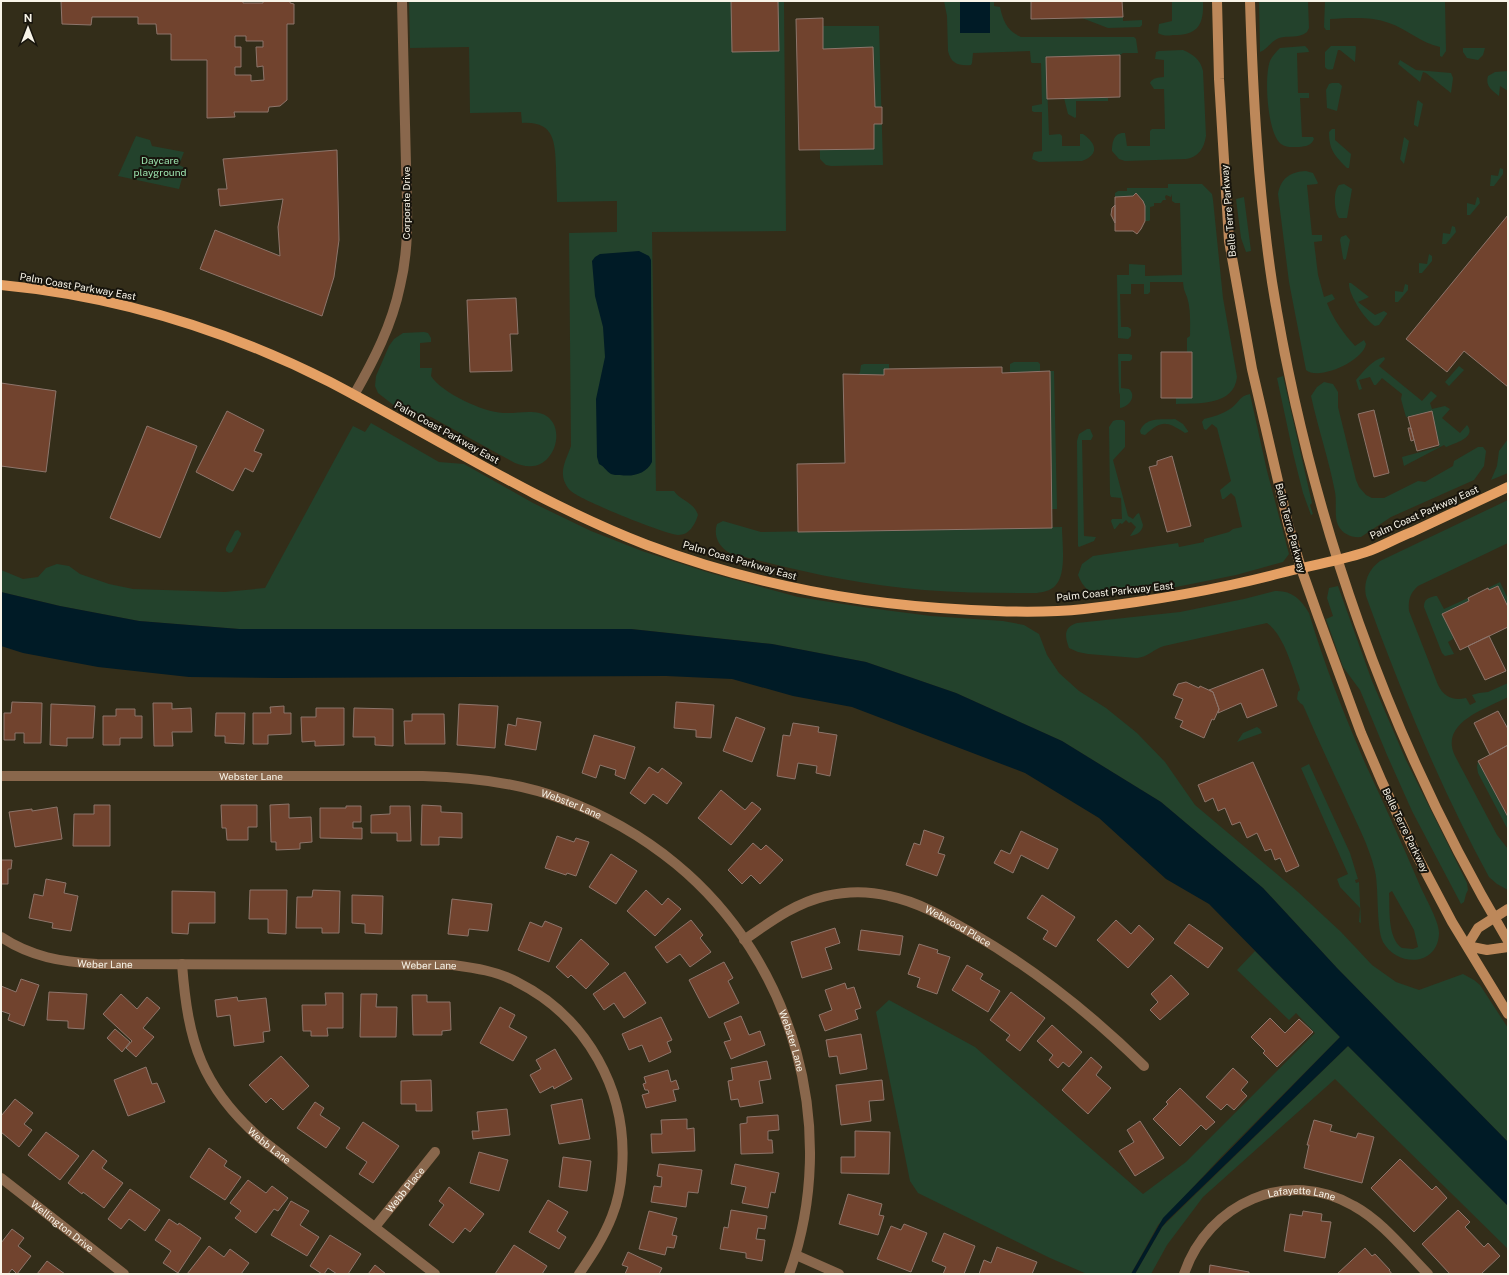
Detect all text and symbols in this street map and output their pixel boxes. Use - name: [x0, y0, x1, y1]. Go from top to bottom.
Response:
- north arrow: [8, 8, 48, 48]
- text: N: [24, 12, 32, 24]
- park label: Daycare playground: [134, 154, 186, 178]
- street label: Belle Terre Parkway: [1218, 164, 1238, 258]
- street label: Corporate Drive: [400, 166, 412, 239]
- street label: Palm Coast Parkway East: [19, 270, 137, 302]
- street label: Palm Coast Parkway East: [393, 398, 502, 466]
- street label: Belle Terre Parkway: [1273, 482, 1309, 575]
- street label: Palm Coast Parkway East: [1368, 483, 1480, 541]
- street label: Palm Coast Parkway East: [682, 538, 798, 582]
- street label: Palm Coast Parkway East: [1056, 579, 1174, 603]
- street label: Webster Lane: [219, 770, 283, 782]
- street label: Webster Lane: [540, 786, 604, 821]
- street label: Belle Terre Parkway: [1380, 786, 1432, 875]
- street label: Webwood Place: [923, 903, 994, 949]
- street label: Weber Lane: [77, 956, 133, 970]
- street label: Weber Lane: [401, 959, 458, 971]
- street label: Webster Lane: [777, 1008, 807, 1073]
- street label: Webb Lane: [245, 1124, 294, 1166]
- street label: Webb Place: [383, 1164, 427, 1215]
- street label: Lafayette Lane: [1266, 1184, 1338, 1203]
- street label: Wellington Drive: [29, 1198, 97, 1255]

